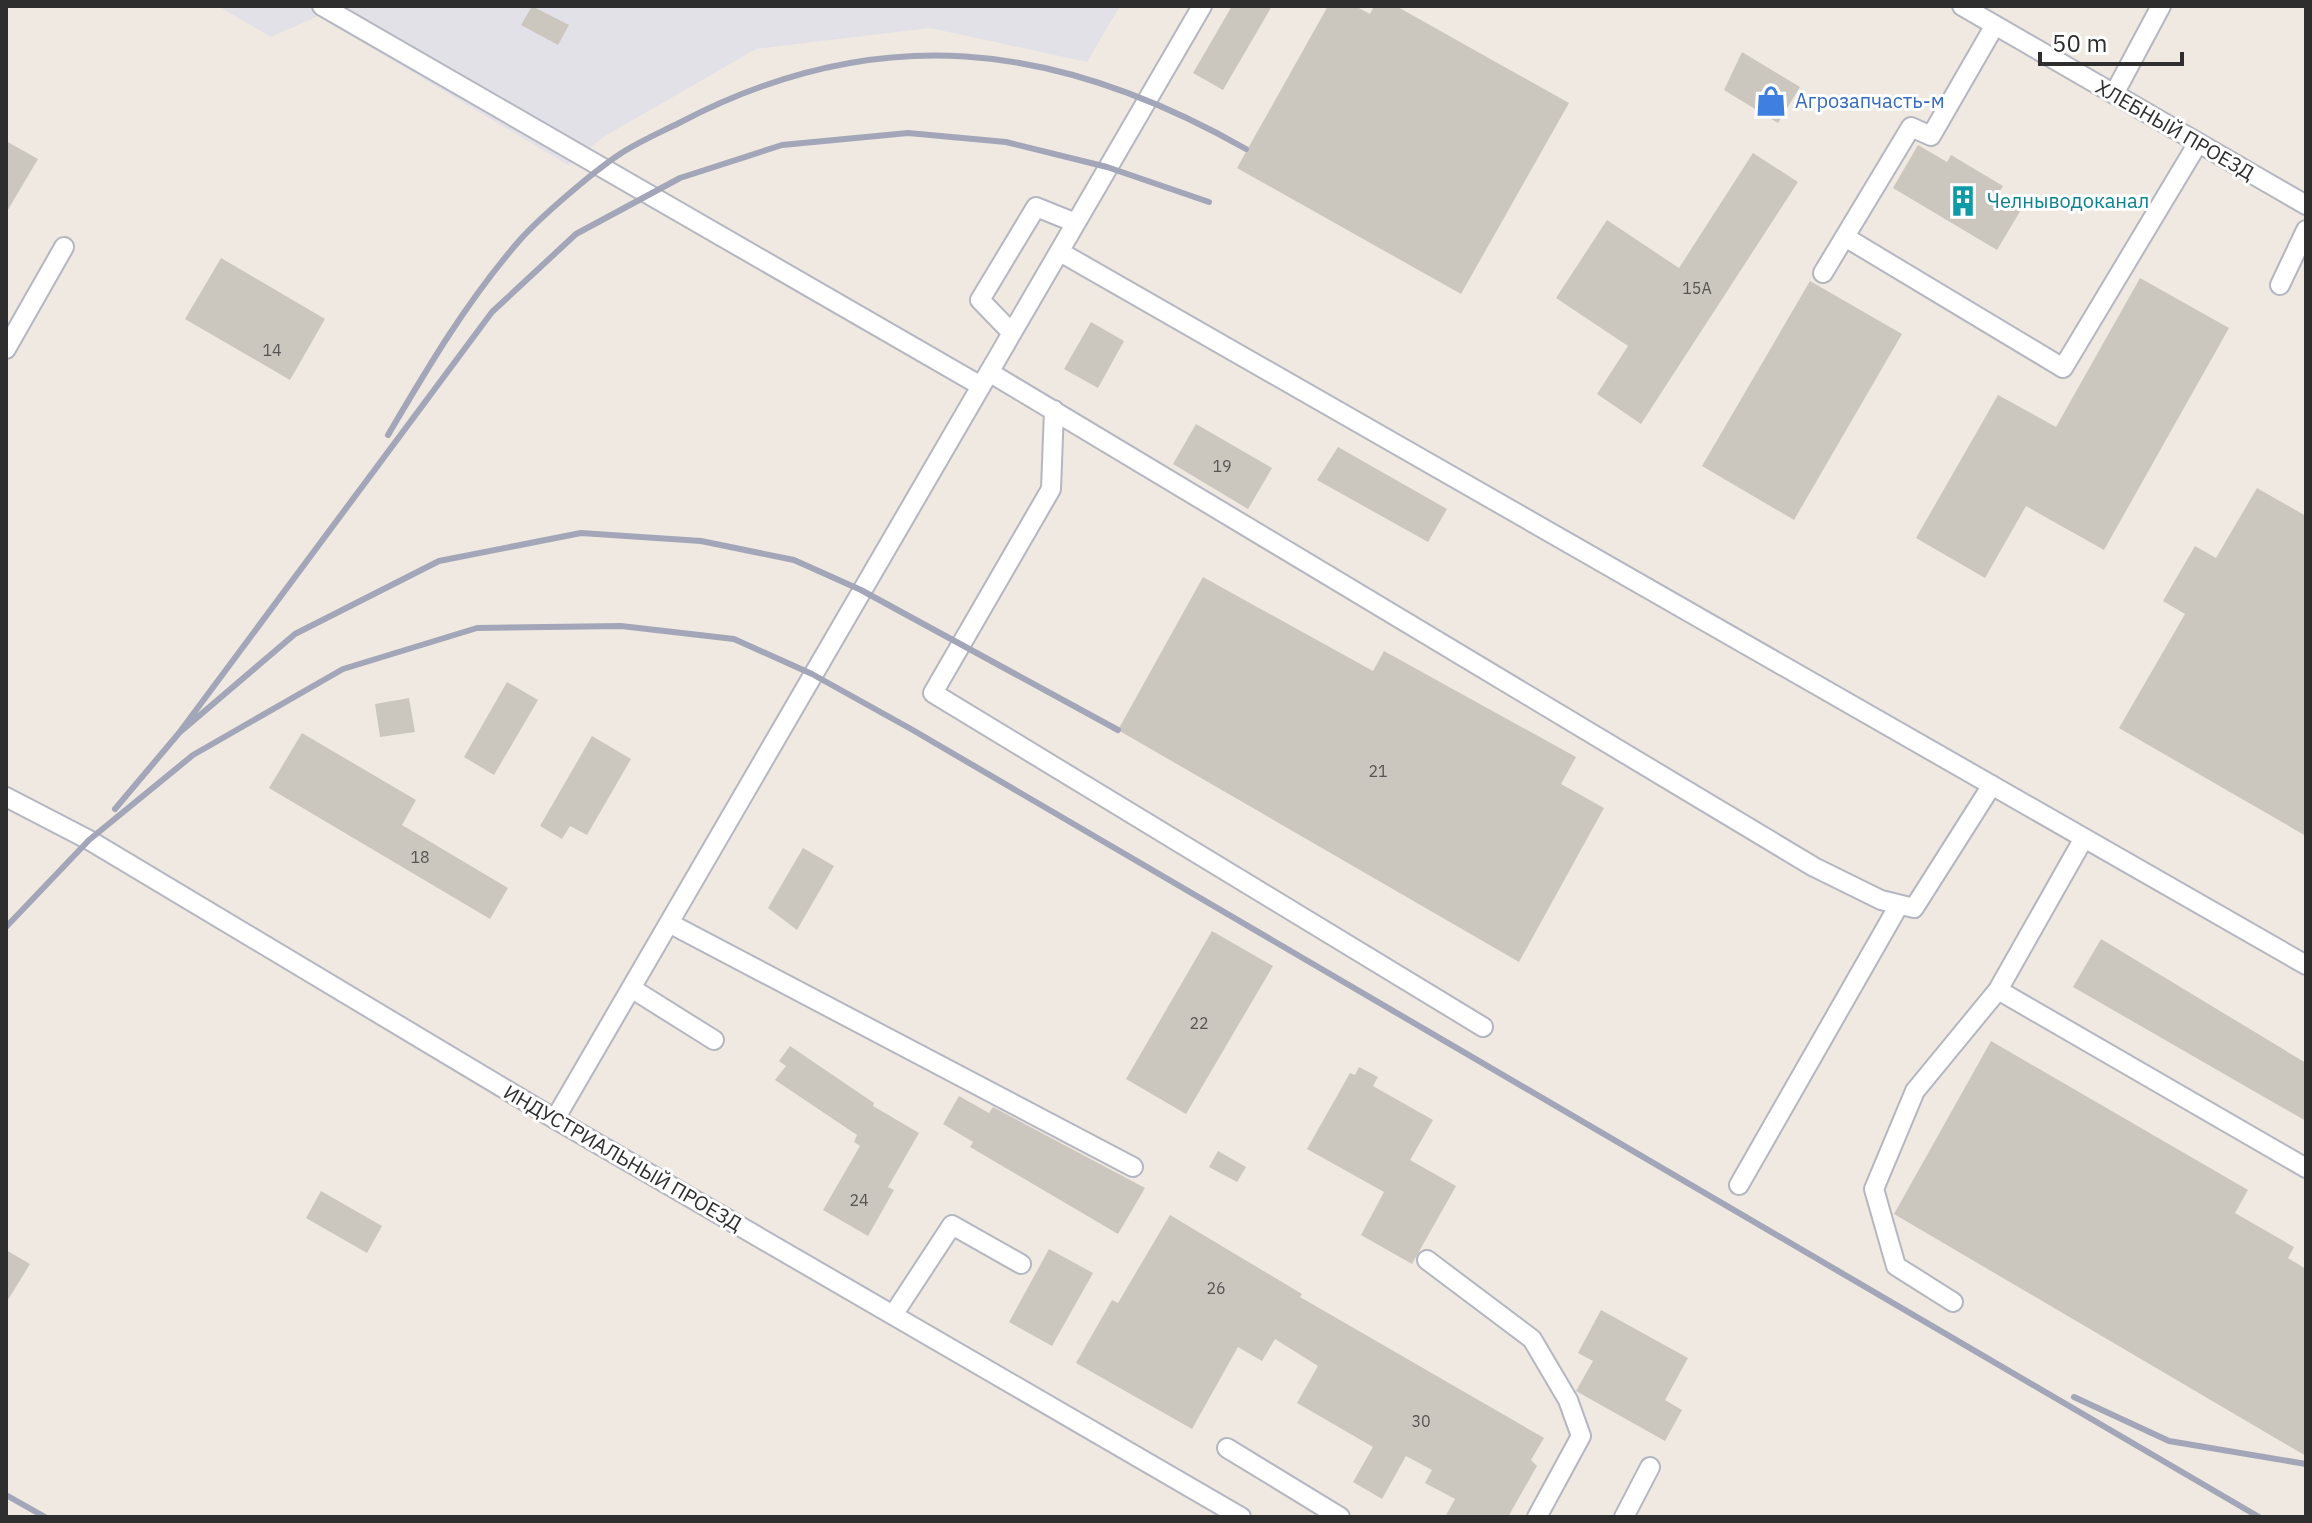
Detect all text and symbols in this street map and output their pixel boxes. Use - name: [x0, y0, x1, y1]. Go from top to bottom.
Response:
- scale bar: [2040, 16, 2182, 66]
- text: 50 m: [2052, 27, 2107, 59]
- street label: ХЛЕБНЫЙ ПРОЕЗД: [2091, 73, 2260, 186]
- shop icon: Агрозапчасть-м: [1754, 84, 1788, 118]
- place label: Агрозапчасть-м: [1795, 87, 1945, 114]
- building icon: Челныводоканал: [1946, 184, 1980, 218]
- place label: Челныводоканал: [1987, 187, 2149, 214]
- house number: 15А: [1682, 278, 1712, 298]
- house number: 14: [262, 340, 282, 360]
- house number: 19: [1212, 456, 1232, 476]
- house number: 21: [1368, 761, 1388, 781]
- house number: 18: [410, 847, 430, 867]
- house number: 22: [1189, 1013, 1209, 1033]
- street label: ИНДУСТРИАЛЬНЫЙ ПРОЕЗД: [499, 1078, 747, 1237]
- house number: 24: [849, 1190, 869, 1210]
- house number: 26: [1206, 1278, 1226, 1298]
- house number: 30: [1411, 1411, 1431, 1431]

